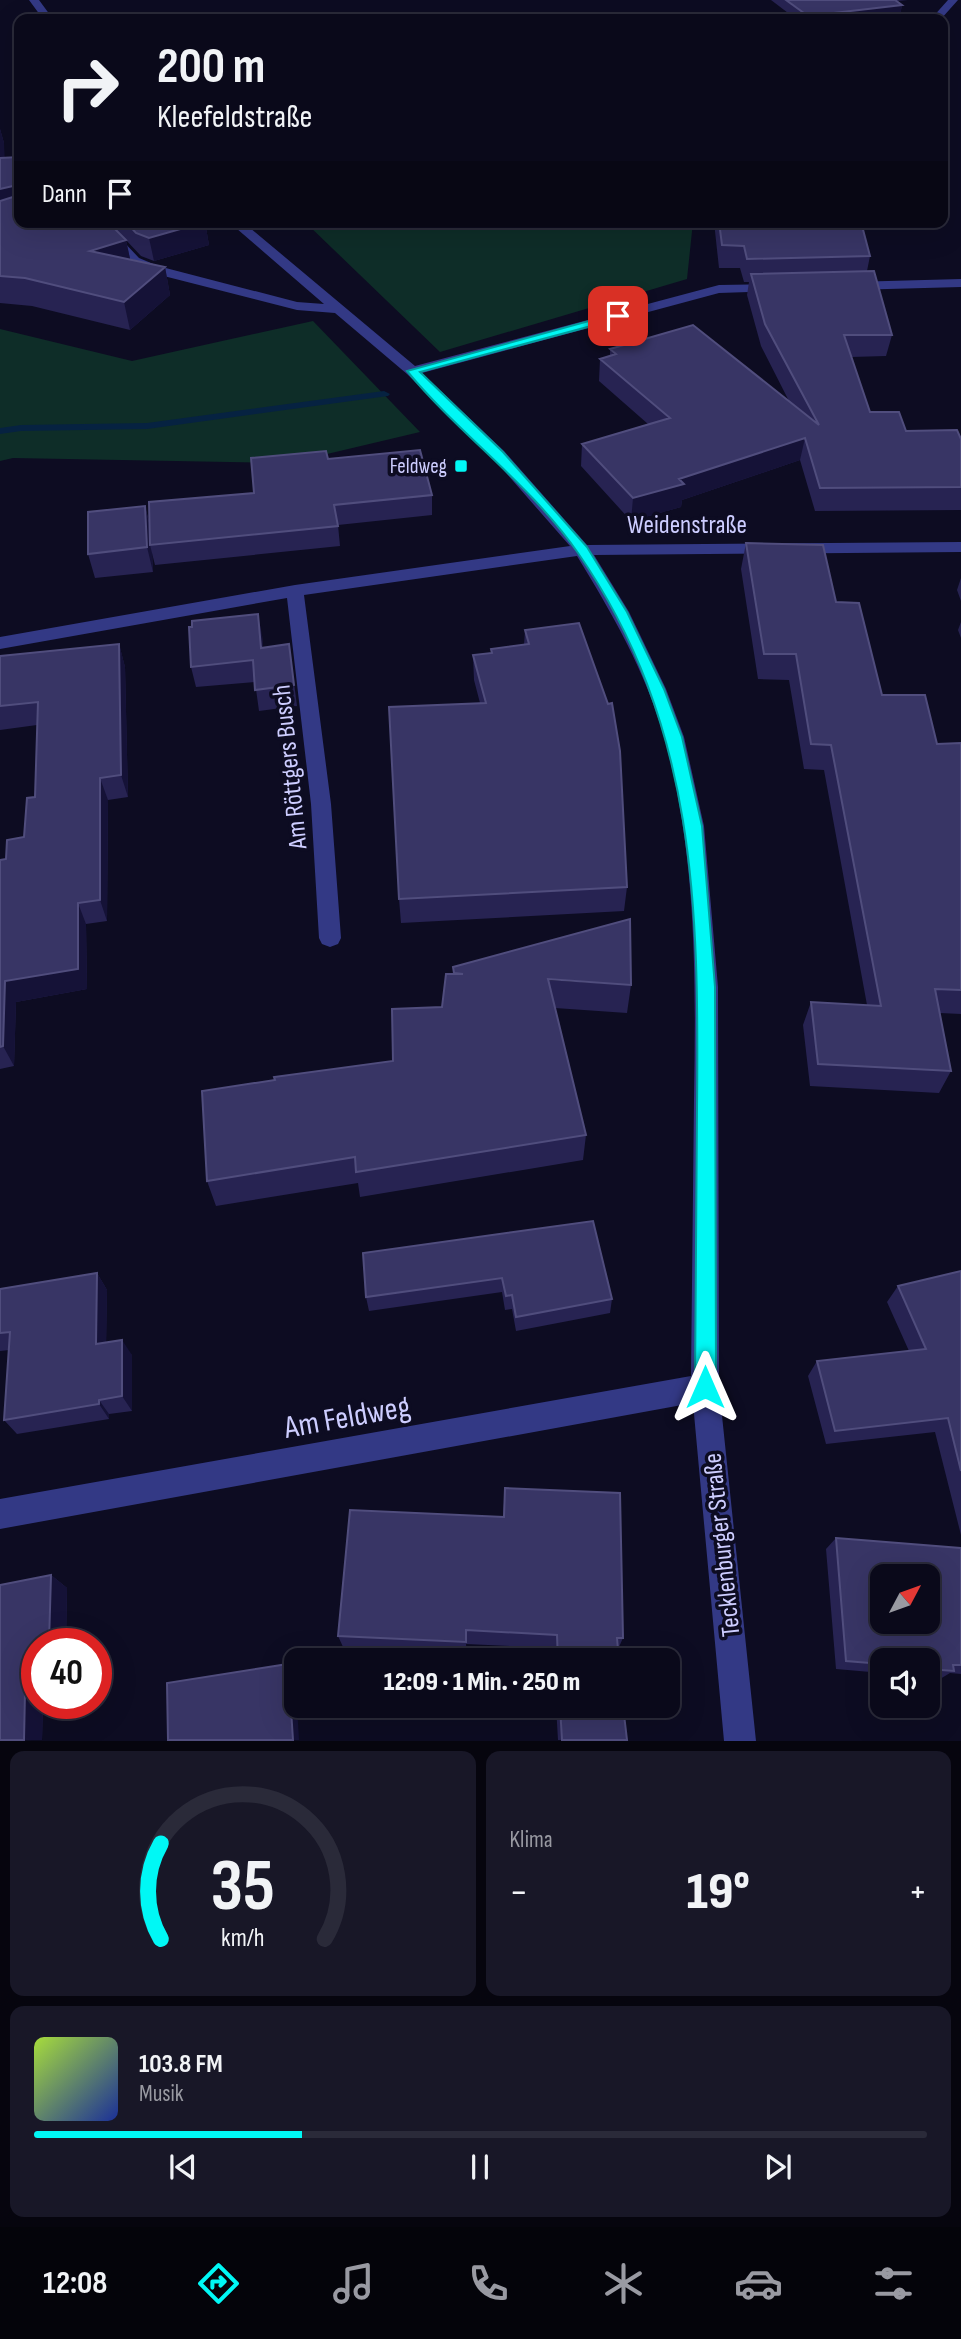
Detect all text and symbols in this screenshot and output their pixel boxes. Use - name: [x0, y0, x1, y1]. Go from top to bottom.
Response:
- text: 200 m: [157, 38, 265, 97]
- icon: right: [42, 42, 133, 133]
- text: Kleefeldstraße: [157, 98, 313, 137]
- icon: arrive: [101, 175, 139, 213]
- text: Dann: [42, 179, 87, 210]
- pin: [588, 286, 648, 346]
- icon: arrive: [599, 297, 637, 335]
- place label: Feldweg: [390, 454, 447, 479]
- marker: Feldweg: [453, 458, 469, 474]
- street label: Weidenstraße: [627, 510, 747, 541]
- street label: Am Röttgers Busch: [266, 683, 315, 852]
- position arrow: [668, 1350, 742, 1424]
- street label: Am Feldweg: [280, 1387, 413, 1448]
- street label: Tecklenburger Straße: [697, 1452, 748, 1638]
- north arrow: [870, 1564, 940, 1634]
- map controls: [870, 1564, 940, 1718]
- speed limit sign: 40: [21, 1628, 112, 1719]
- button: sound: [870, 1648, 940, 1718]
- text: 12:09 · 1 Min. · 250 m: [384, 1667, 580, 1698]
- text: Klima: [510, 1826, 553, 1854]
- text: 35: [210, 1844, 275, 1932]
- text: 19°: [687, 1861, 750, 1924]
- text: −: [510, 1870, 528, 1915]
- text: +: [908, 1870, 927, 1915]
- text: km/h: [221, 1923, 264, 1954]
- text: 103.8 FM: [139, 2049, 223, 2080]
- text: Musik: [139, 2080, 184, 2108]
- icon: previous: [164, 2148, 202, 2186]
- icon: pause: [461, 2148, 499, 2186]
- icon: next: [759, 2148, 797, 2186]
- icon: directions: [194, 2259, 243, 2308]
- icon: music: [329, 2259, 378, 2308]
- icon: phone: [464, 2259, 513, 2308]
- icon: climate: [599, 2259, 648, 2308]
- icon: car: [734, 2259, 783, 2308]
- icon: filters: [869, 2259, 918, 2308]
- text: 12:08: [43, 2264, 107, 2303]

